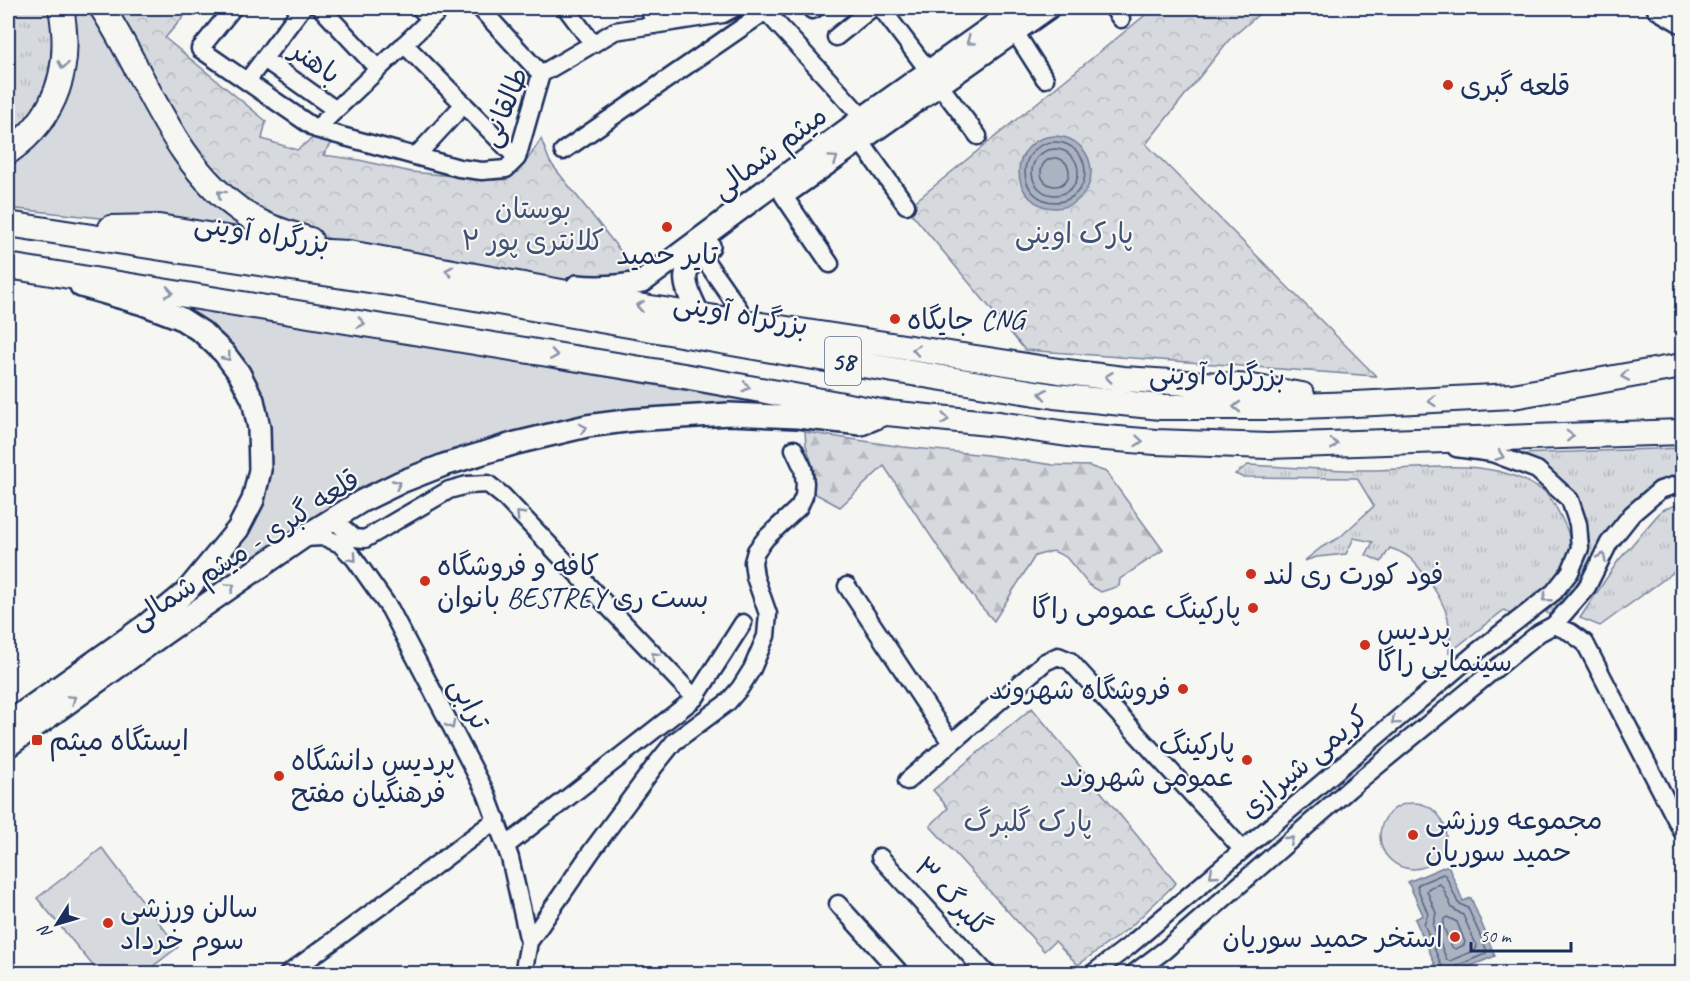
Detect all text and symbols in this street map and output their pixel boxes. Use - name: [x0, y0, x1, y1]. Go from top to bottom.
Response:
- street label: باهنر: [283, 31, 348, 91]
- one-way arrow: [965, 34, 976, 45]
- one-way arrow: [58, 61, 70, 70]
- street label: طالقانی: [472, 62, 536, 152]
- place label: قلعه گبری: [1460, 68, 1570, 103]
- marker: قلعه گبری: [1441, 78, 1455, 92]
- street label: میثم شمالی: [704, 97, 836, 210]
- one-way arrow: [827, 155, 838, 166]
- one-way arrow: [218, 190, 228, 201]
- park label: بوستان کلانتری پور ۲: [462, 191, 604, 259]
- street label: بزرگراه آوینی: [192, 205, 332, 261]
- park label: پارک اوینی: [1015, 216, 1133, 252]
- marker: تایر حمید: [660, 220, 674, 234]
- place label: تایر حمید: [616, 237, 719, 272]
- one-way arrow: [444, 265, 454, 278]
- one-way arrow: [163, 285, 173, 298]
- street label: بزرگراه آوینی: [671, 285, 811, 343]
- one-way arrow: [636, 300, 645, 312]
- place label: جایگاه CNG: [907, 302, 1028, 337]
- marker: جایگاه CNG: [888, 312, 902, 326]
- one-way arrow: [357, 317, 366, 329]
- road number: 58: [825, 337, 861, 385]
- one-way arrow: [911, 344, 921, 356]
- one-way arrow: [549, 348, 558, 360]
- one-way arrow: [220, 351, 231, 362]
- street label: بزرگراه آوینی: [1149, 356, 1285, 394]
- one-way arrow: [1620, 369, 1630, 382]
- one-way arrow: [1104, 372, 1113, 384]
- one-way arrow: [741, 381, 751, 393]
- one-way arrow: [1038, 388, 1048, 401]
- one-way arrow: [1427, 394, 1436, 407]
- one-way arrow: [1232, 401, 1241, 413]
- one-way arrow: [940, 412, 950, 425]
- one-way arrow: [578, 422, 588, 435]
- one-way arrow: [1566, 429, 1575, 442]
- one-way arrow: [1134, 434, 1143, 447]
- one-way arrow: [1329, 437, 1338, 450]
- one-way arrow: [1494, 449, 1505, 462]
- street label: قلعه گبری - میثم شمالی: [122, 461, 368, 640]
- one-way arrow: [390, 480, 401, 492]
- one-way arrow: [517, 511, 528, 522]
- place label: کافه و فروشگاه بانوان BESTREY بست ری: [437, 548, 709, 615]
- one-way arrow: [346, 551, 357, 562]
- one-way arrow: [1594, 553, 1606, 564]
- place label: فود کورت ری لند: [1263, 557, 1444, 592]
- marker: فود کورت ری لند: [1244, 567, 1258, 581]
- marker: کافه و فروشگاه بانوان BESTREY بست ری: [418, 574, 432, 588]
- one-way arrow: [225, 583, 236, 594]
- place label: پارکینگ عمومی راگا: [1031, 591, 1241, 627]
- one-way arrow: [1542, 591, 1553, 602]
- marker: پارکینگ عمومی راگا: [1246, 601, 1260, 615]
- place label: پردیس سینمایی راگا: [1377, 612, 1512, 679]
- marker: پردیس سینمایی راگا: [1358, 638, 1372, 652]
- one-way arrow: [651, 652, 662, 663]
- street label: ترابی: [442, 671, 499, 736]
- place label: فروشگاه شهروند: [989, 672, 1171, 707]
- marker: فروشگاه شهروند: [1176, 682, 1190, 696]
- one-way arrow: [66, 696, 77, 707]
- street label: کریمی شیرازی: [1232, 698, 1376, 826]
- one-way arrow: [1391, 714, 1402, 725]
- one-way arrow: [444, 719, 455, 730]
- place label: ایستگاه میثم: [49, 723, 189, 762]
- place label: پارکینگ عمومی شهروند: [1060, 727, 1235, 794]
- marker: ایستگاه میثم: [30, 733, 44, 747]
- place label: پردیس دانشگاه فرهنگیان مفتح: [291, 743, 455, 811]
- marker: پارکینگ عمومی شهروند: [1240, 753, 1254, 767]
- marker: پردیس دانشگاه فرهنگیان مفتح: [272, 769, 286, 783]
- place label: مجموعه ورزشی حمید سوریان: [1425, 802, 1603, 869]
- park label: پارک گلبرگ: [964, 804, 1092, 840]
- marker: مجموعه ورزشی حمید سوریان: [1406, 828, 1420, 842]
- one-way arrow: [1283, 837, 1294, 848]
- street label: گلبرگ ۳: [907, 849, 999, 945]
- one-way arrow: [1209, 866, 1220, 877]
- place label: سالن ورزشی سوم خرداد: [120, 890, 258, 961]
- north arrow: [27, 894, 87, 954]
- scale bar: [1471, 915, 1572, 953]
- marker: سالن ورزشی سوم خرداد: [101, 916, 115, 930]
- text: N: [33, 920, 57, 942]
- place label: استخر حمید سوریان: [1222, 920, 1443, 955]
- text: 50 m: [1480, 925, 1513, 947]
- marker: استخر حمید سوریان: [1448, 930, 1462, 944]

